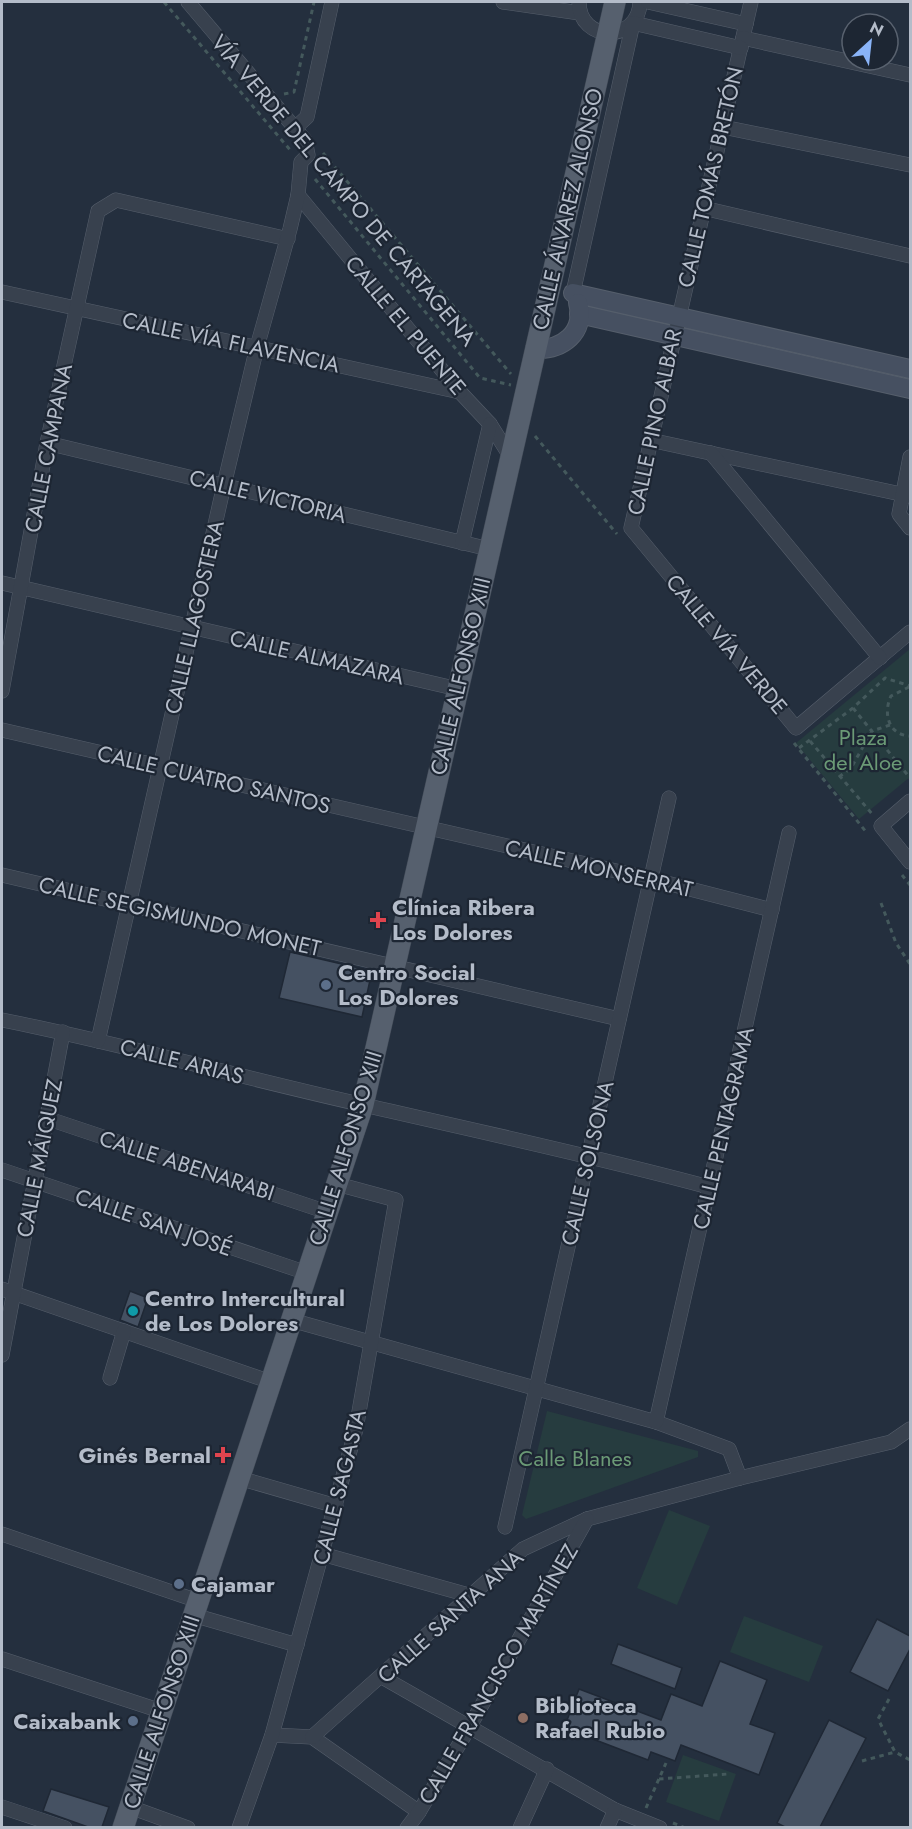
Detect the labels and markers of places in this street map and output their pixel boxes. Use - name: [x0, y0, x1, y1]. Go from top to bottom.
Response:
- place label: Clínica Ribera Los Dolores: [392, 891, 535, 948]
- marker: Clínica Ribera Los Dolores: [369, 911, 387, 929]
- place label: Centro Social Los Dolores: [338, 956, 475, 1013]
- marker: Centro Social Los Dolores: [319, 978, 333, 992]
- place label: Centro Intercultural de Los Dolores: [145, 1282, 345, 1339]
- marker: Centro Intercultural de Los Dolores: [126, 1304, 140, 1318]
- place label: Ginés Bernal: [78, 1439, 211, 1471]
- marker: Ginés Bernal: [216, 1448, 230, 1462]
- place label: Cajamar: [191, 1568, 275, 1600]
- marker: Cajamar: [172, 1577, 186, 1591]
- place label: Biblioteca Rafael Rubio: [535, 1689, 665, 1746]
- place label: Caixabank: [13, 1705, 121, 1737]
- marker: Biblioteca Rafael Rubio: [516, 1711, 530, 1725]
- marker: Caixabank: [126, 1714, 140, 1728]

